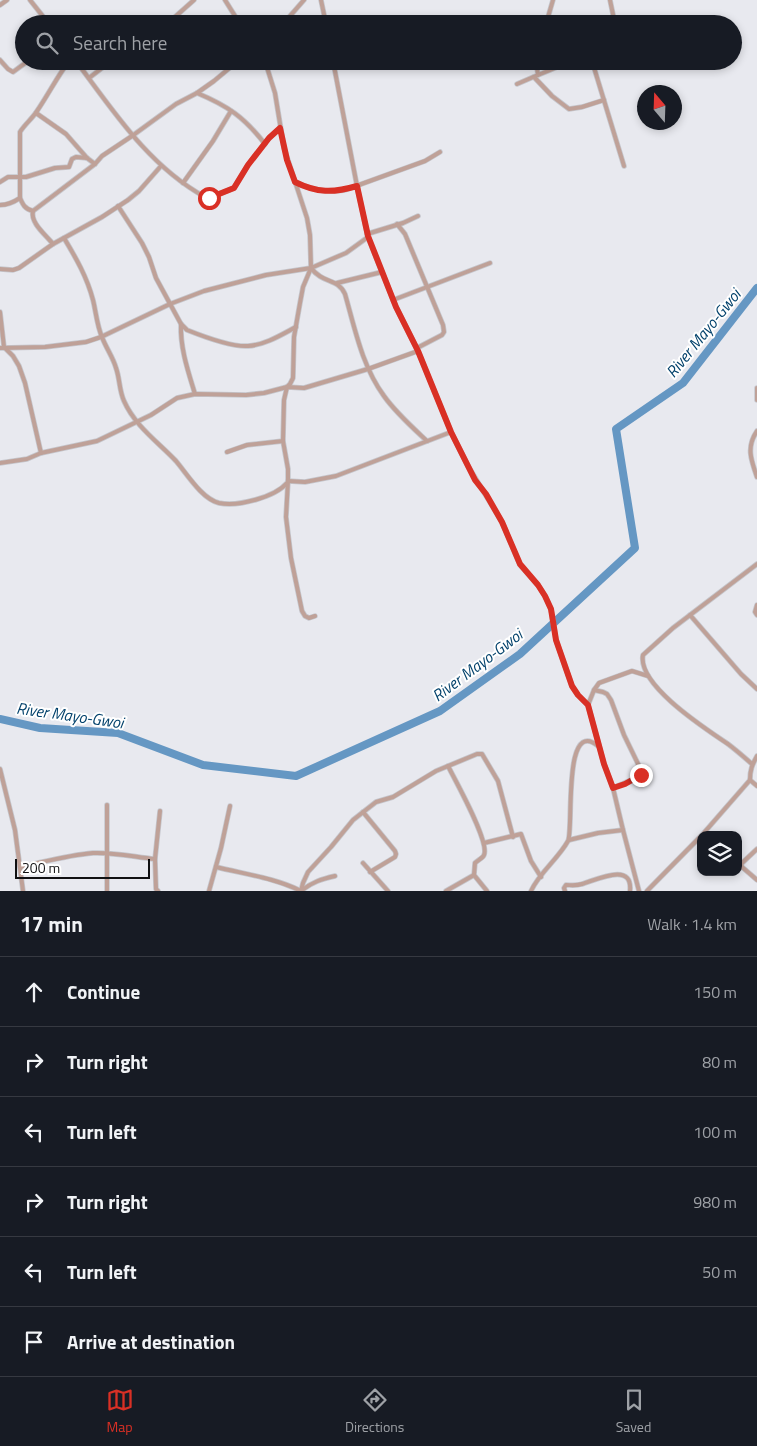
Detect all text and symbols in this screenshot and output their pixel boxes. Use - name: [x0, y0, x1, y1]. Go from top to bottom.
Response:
- search box: [15, 15, 742, 70]
- text: Search here: [73, 28, 167, 57]
- icon: search: [33, 29, 61, 57]
- north arrow: [637, 85, 682, 130]
- route start: [198, 187, 221, 210]
- water label: River Mayo-Gwoi: [660, 282, 747, 382]
- water label: River Mayo-Gwoi: [427, 622, 529, 707]
- water label: River Mayo-Gwoi: [15, 696, 127, 735]
- route end: [630, 764, 653, 787]
- map controls: [697, 831, 742, 876]
- button: layers: [697, 831, 742, 876]
- scale bar: [15, 856, 150, 879]
- text: 200 m: [22, 857, 60, 878]
- text: 17 min: [20, 908, 83, 940]
- text: Walk · 1.4 km: [647, 912, 737, 936]
- text: Continue: [67, 977, 140, 1006]
- icon: ahead: [20, 978, 48, 1006]
- text: 150 m: [693, 980, 737, 1004]
- text: Turn right: [67, 1047, 148, 1076]
- icon: right: [20, 1048, 48, 1076]
- text: 80 m: [702, 1050, 737, 1074]
- text: Turn left: [67, 1117, 137, 1146]
- icon: left: [20, 1118, 48, 1146]
- text: 100 m: [693, 1120, 737, 1144]
- text: Turn right: [67, 1187, 148, 1216]
- icon: right: [20, 1188, 48, 1216]
- text: 980 m: [693, 1190, 737, 1214]
- text: Turn left: [67, 1257, 137, 1286]
- icon: left: [20, 1258, 48, 1286]
- text: 50 m: [702, 1260, 737, 1284]
- text: Arrive at destination: [67, 1327, 235, 1356]
- icon: arrive: [20, 1328, 48, 1356]
- tab: Map: [106, 1386, 134, 1437]
- tab: Directions: [345, 1386, 404, 1437]
- tab: Saved: [616, 1386, 651, 1437]

